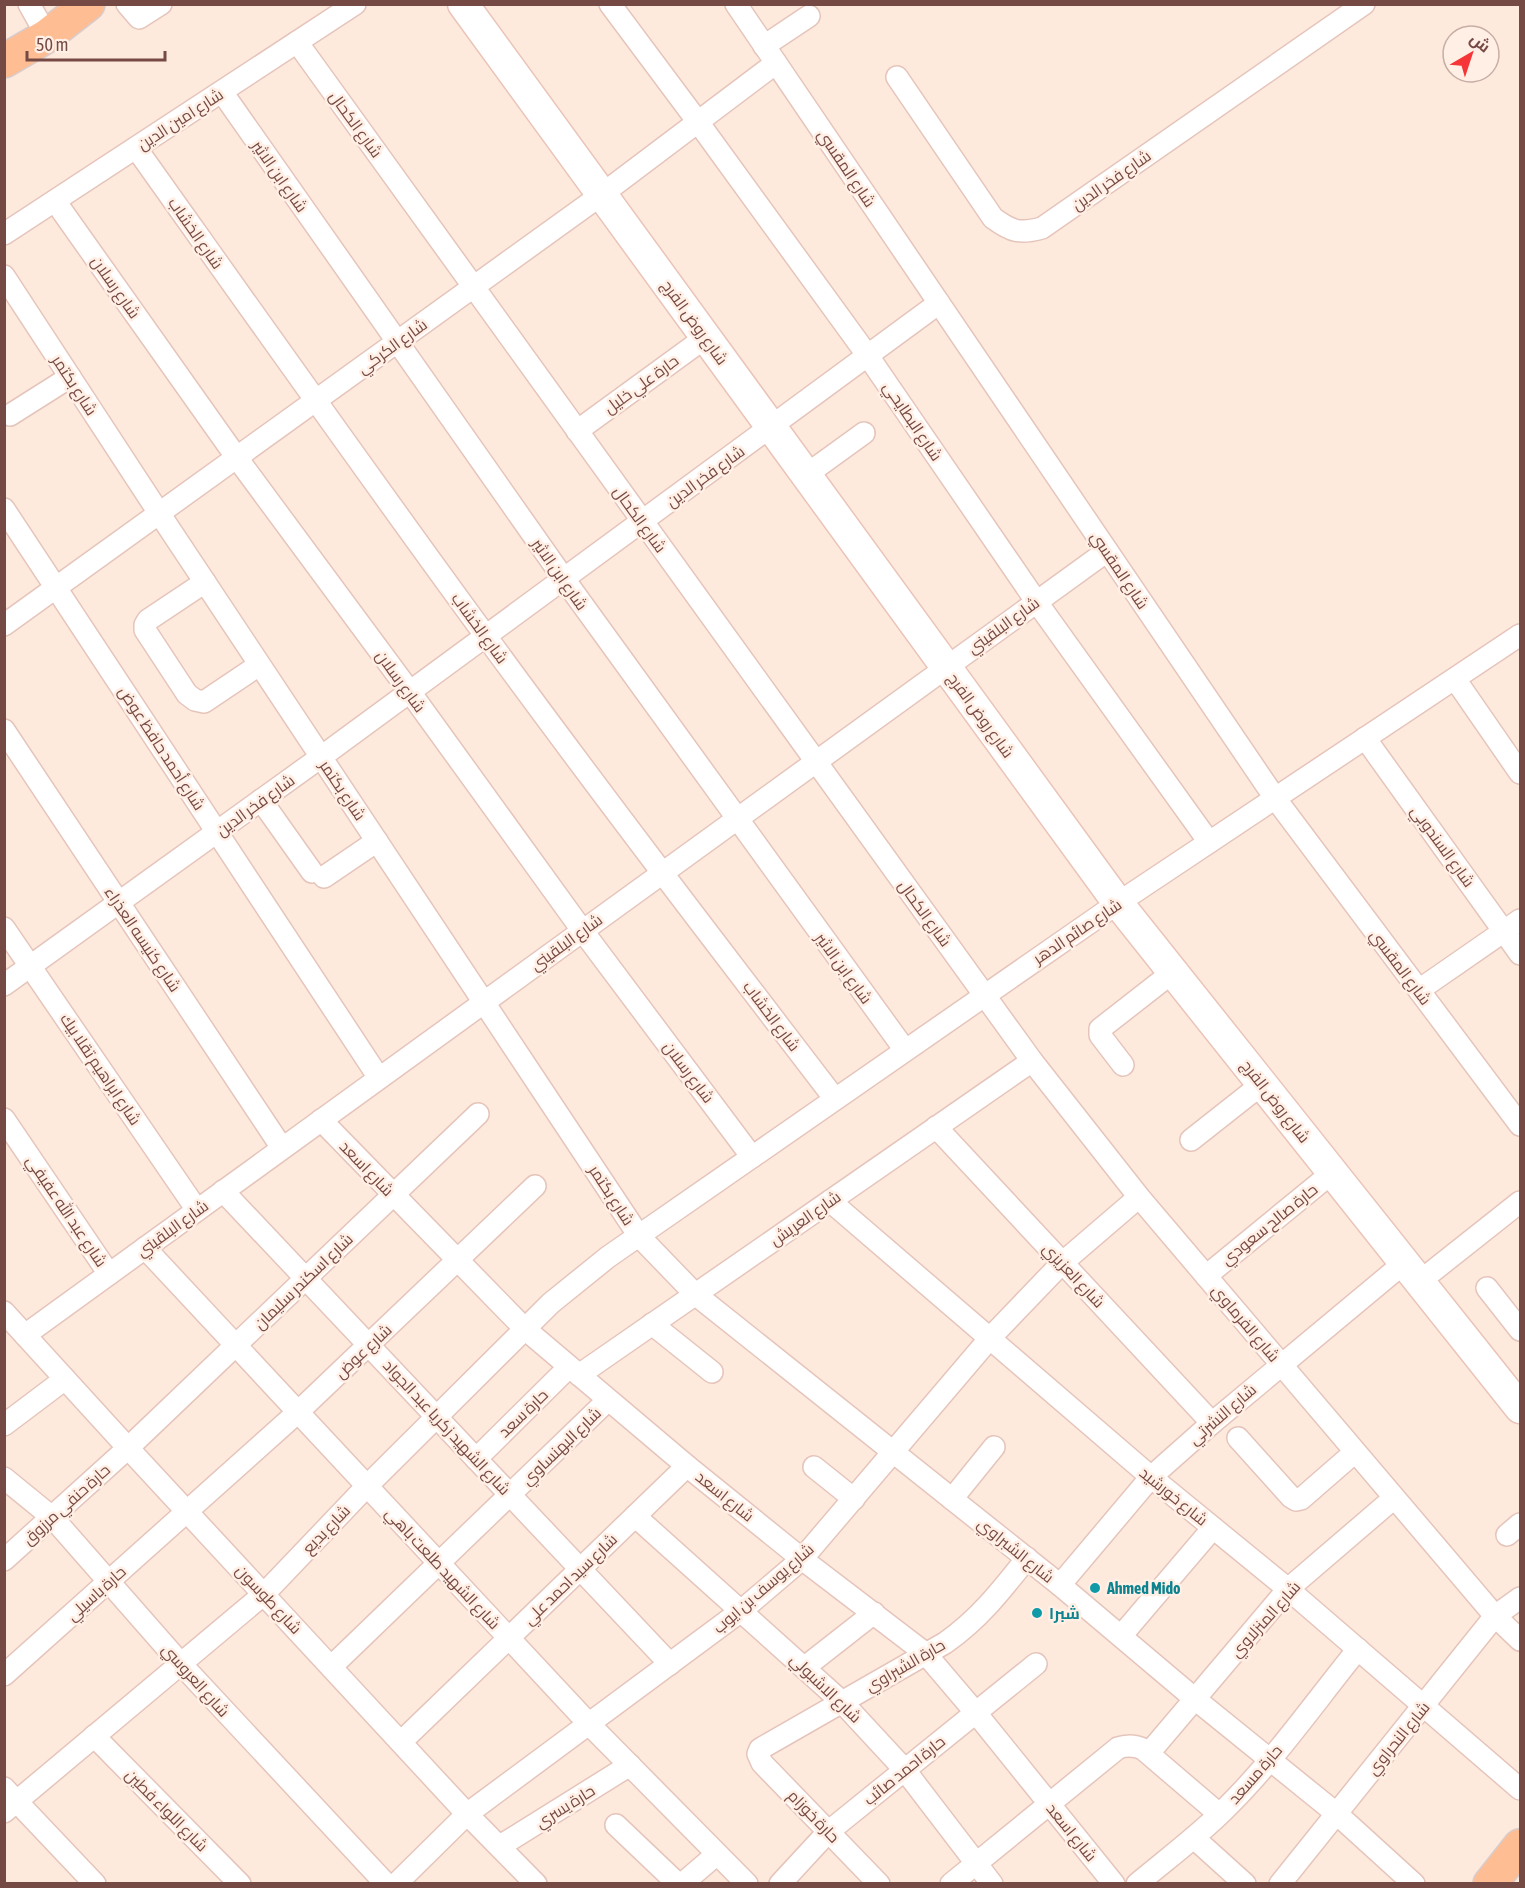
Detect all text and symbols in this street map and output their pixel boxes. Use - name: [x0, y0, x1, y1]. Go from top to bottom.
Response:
- scale bar: [27, 24, 165, 62]
- north arrow: [1441, 24, 1501, 84]
- text: ش: [1466, 29, 1494, 57]
- text: 50 m: [36, 34, 68, 55]
- street label: شارع امين الدين: [134, 85, 228, 156]
- street label: شارع الكحال: [324, 87, 386, 162]
- street label: شارع المقسي: [811, 126, 879, 212]
- street label: شارع ابن الاثير: [246, 136, 311, 217]
- street label: شارع فخر الدين: [1068, 146, 1156, 216]
- street label: شارع الخشاب: [162, 194, 227, 274]
- street label: شارع رسلان: [86, 252, 144, 323]
- street label: شارع روض الفرج: [656, 276, 732, 370]
- street label: شارع الكركي: [354, 315, 433, 381]
- street label: شارع بكتمر: [46, 351, 101, 420]
- street label: حارة علي خليل: [600, 351, 685, 421]
- street label: شارع البطايحي: [876, 378, 946, 467]
- street label: شارع فخر الدين: [662, 442, 749, 513]
- street label: شارع الكحال: [608, 482, 670, 557]
- street label: شارع المقسي: [1084, 528, 1152, 614]
- street label: شارع ابن الاثير: [526, 534, 591, 615]
- street label: شارع الخشاب: [446, 589, 512, 668]
- street label: شارع البلقيني: [964, 593, 1045, 661]
- street label: شارع رسلان: [370, 647, 429, 717]
- street label: شارع روض الفرج: [942, 669, 1018, 763]
- street label: شارع أحمد حافظ عوض: [113, 683, 209, 815]
- street label: شارع بكتمر: [313, 756, 370, 825]
- street label: شارع فخر الدين: [212, 771, 299, 842]
- street label: شارع السندوبي: [1403, 802, 1479, 893]
- street label: شارع الكحال: [893, 876, 955, 951]
- street label: شارع كنيسه العذراء: [99, 883, 185, 996]
- street label: شارع صائم الدهر: [1029, 895, 1126, 970]
- street label: شارع البلقيني: [527, 910, 608, 978]
- street label: شارع المقسي: [1364, 926, 1435, 1010]
- street label: شارع ابن الاثير: [809, 928, 876, 1009]
- street label: شارع الخشاب: [738, 978, 804, 1056]
- street label: شارع ابراهيم تقلا بيك: [55, 1010, 145, 1130]
- street label: شارع رسلان: [658, 1038, 718, 1108]
- street label: شارع روض الفرج: [1236, 1056, 1314, 1148]
- street label: شارع اسعد: [334, 1137, 398, 1201]
- street label: شارع عبد الله عفيفي: [19, 1151, 112, 1273]
- street label: شارع بكتمر: [583, 1161, 638, 1230]
- street label: حارة صالح سعودي: [1217, 1180, 1324, 1272]
- street label: شارع العريش: [766, 1187, 846, 1251]
- street label: شارع البلقيني: [133, 1196, 214, 1264]
- street label: شارع اسكندر سليمان: [250, 1229, 358, 1335]
- street label: شارع العزيزي: [1036, 1239, 1108, 1314]
- street label: شارع الفرماوي: [1205, 1281, 1283, 1368]
- street label: شارع عوض: [331, 1320, 397, 1384]
- street label: شارع الشهيد زكريا عبد الجواد: [378, 1356, 514, 1500]
- street label: شارع النشرتي: [1185, 1380, 1263, 1452]
- street label: حارة سعد: [495, 1385, 552, 1441]
- street label: شارع البهنساوي: [518, 1404, 608, 1492]
- street label: حارة حنفي مرزوق: [19, 1460, 117, 1552]
- street label: شارع خورشيد: [1135, 1463, 1212, 1531]
- street label: شارع اسعد: [690, 1467, 758, 1527]
- street label: شارع بديع: [299, 1501, 356, 1559]
- street label: شارع الشهيد طلعت باهي: [378, 1503, 504, 1636]
- street label: شارع الشبراوي: [971, 1514, 1058, 1590]
- street label: شارع سيد احمد علي: [520, 1530, 624, 1632]
- street label: شارع يوسف بن ايوب: [709, 1540, 819, 1639]
- street label: شارع طوسون: [230, 1561, 305, 1639]
- street label: حارة باسيلي: [63, 1562, 133, 1628]
- street label: شارع المنزلاوي: [1226, 1577, 1307, 1664]
- place label: Ahmed Mido: [1106, 1579, 1181, 1597]
- marker: Ahmed Mido: [1088, 1581, 1102, 1595]
- place label: شبرا: [1049, 1604, 1080, 1623]
- marker: شبرا: [1030, 1606, 1044, 1620]
- street label: حارة الشبراوي: [862, 1635, 950, 1699]
- street label: شارع العروسي: [156, 1640, 233, 1723]
- street label: شارع الاشبولي: [783, 1650, 865, 1730]
- street label: شارع النحراوي: [1363, 1698, 1437, 1781]
- street label: حارة احمد صائب: [860, 1732, 949, 1809]
- street label: حارة مسعد: [1225, 1741, 1286, 1808]
- street label: شارع اللواء فطين: [120, 1765, 212, 1857]
- street label: حارة يسري: [532, 1781, 601, 1835]
- street label: حارة خوزام: [782, 1786, 843, 1848]
- street label: شارع اسعد: [1041, 1799, 1101, 1867]

